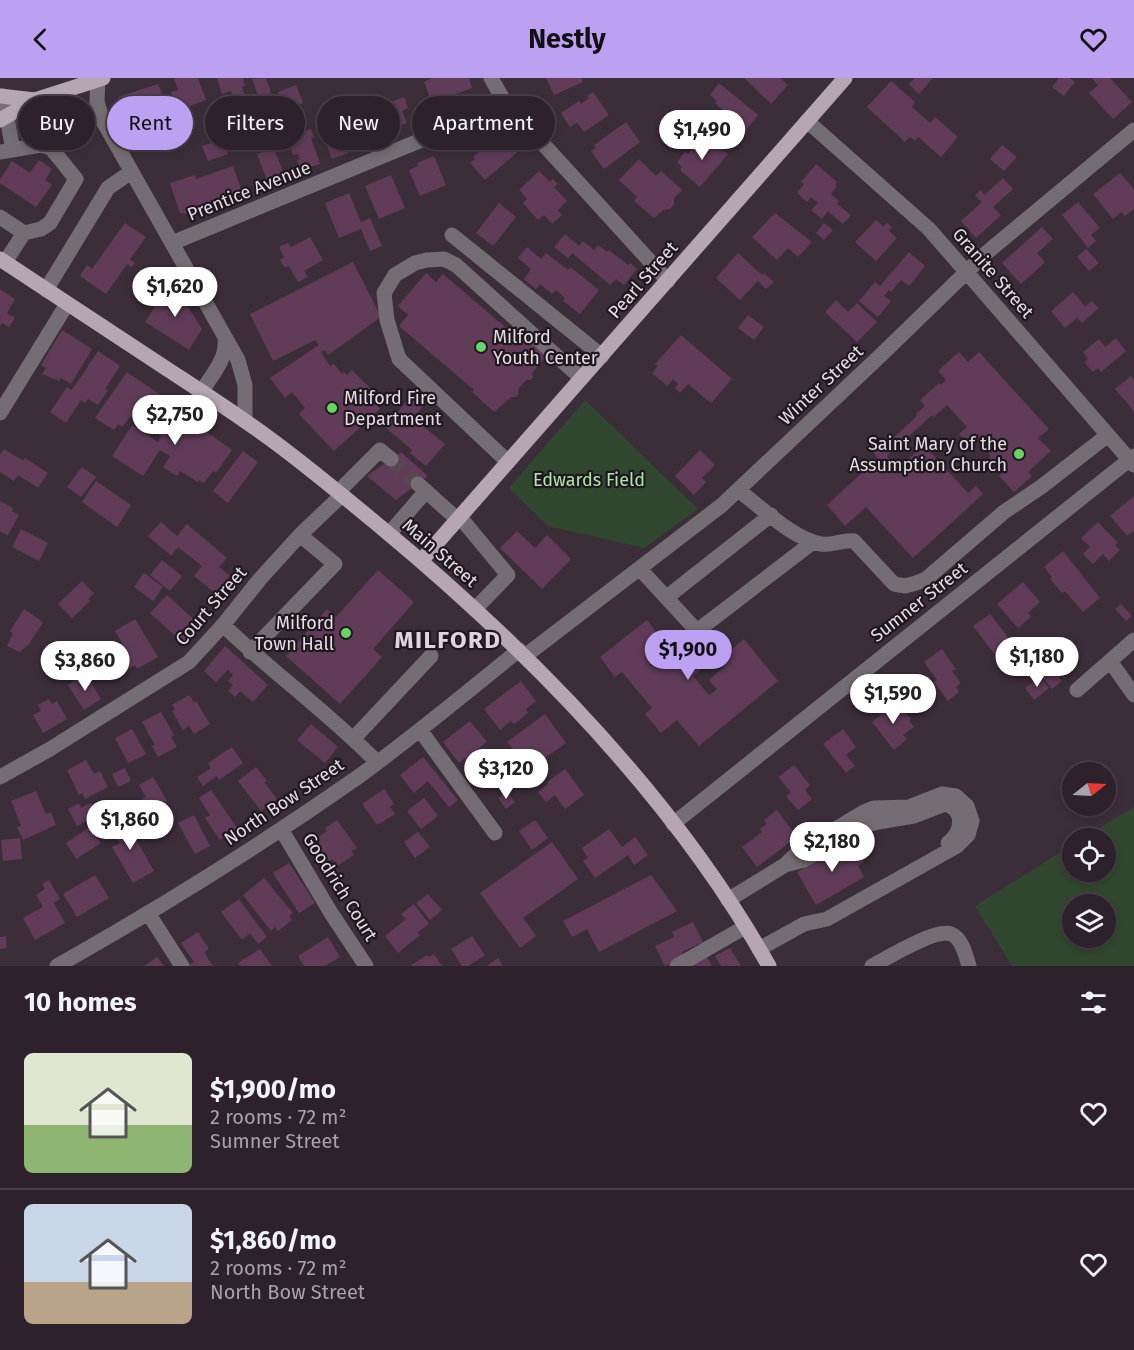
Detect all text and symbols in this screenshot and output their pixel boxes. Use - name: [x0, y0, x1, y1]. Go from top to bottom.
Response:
- icon: back: [24, 23, 57, 56]
- text: Nestly: [528, 23, 606, 55]
- icon: heart: [1077, 23, 1110, 56]
- chip: Buy: [18, 96, 95, 150]
- chip: Rent: [107, 96, 193, 150]
- chip: Filters: [205, 96, 305, 150]
- chip: New: [317, 96, 400, 150]
- chip: Apartment: [412, 96, 555, 150]
- pin: $1,490: [653, 110, 751, 161]
- text: $1,490: [673, 117, 731, 141]
- street label: Prentice Avenue: [184, 156, 314, 226]
- street label: Granite Street: [948, 223, 1039, 323]
- street label: Pearl Street: [603, 236, 683, 323]
- pin: $1,620: [126, 267, 224, 318]
- text: $1,620: [146, 274, 204, 298]
- place label: Milford Youth Center: [493, 326, 598, 369]
- marker: Milford Youth Center: [474, 340, 488, 354]
- street label: Winter Street: [774, 340, 868, 430]
- place label: Milford Fire Department: [344, 387, 442, 430]
- pin: $2,750: [126, 395, 224, 446]
- marker: Milford Fire Department: [325, 401, 339, 415]
- text: $2,750: [146, 402, 204, 426]
- place label: Saint Mary of the Assumption Church: [850, 433, 1007, 476]
- marker: Saint Mary of the Assumption Church: [1012, 447, 1026, 461]
- park label: Edwards Field: [533, 469, 645, 491]
- street label: Main Street: [398, 514, 483, 592]
- street label: Sumner Street: [866, 557, 972, 647]
- street label: Court Street: [171, 562, 252, 650]
- place label: Milford Town Hall: [255, 612, 334, 655]
- marker: Milford Town Hall: [339, 626, 353, 640]
- district label: MILFORD: [395, 626, 501, 654]
- pin: $1,900: [639, 630, 737, 681]
- text: $1,900: [659, 637, 717, 661]
- pin: $1,180: [988, 637, 1086, 688]
- pin: $3,860: [36, 641, 134, 692]
- text: $1,180: [1010, 644, 1064, 668]
- text: $3,860: [55, 648, 115, 672]
- pin: $1,590: [844, 674, 942, 725]
- text: $1,590: [864, 681, 922, 705]
- pin: $3,120: [457, 749, 555, 800]
- street label: North Bow Street: [220, 754, 348, 850]
- text: $3,120: [478, 756, 534, 780]
- north arrow: [1062, 762, 1116, 816]
- map controls: [1062, 762, 1116, 948]
- pin: $1,860: [81, 800, 179, 851]
- text: $1,860: [101, 807, 159, 831]
- pin: $2,180: [783, 822, 881, 873]
- button: locate: [1062, 828, 1116, 882]
- street label: Goodrich Court: [298, 829, 382, 946]
- text: $2,180: [804, 829, 860, 853]
- button: layers: [1062, 894, 1116, 948]
- icon: filters: [1077, 986, 1110, 1019]
- text: 10 homes: [24, 987, 137, 1018]
- text: $1,900/mo: [210, 1074, 336, 1105]
- icon: home: [72, 1077, 144, 1149]
- icon: heart: [1077, 1097, 1110, 1130]
- text: 2 rooms · 72 m²: [210, 1105, 346, 1129]
- text: Sumner Street: [210, 1129, 340, 1153]
- text: $1,860/mo: [210, 1225, 337, 1256]
- icon: home: [72, 1228, 144, 1300]
- icon: heart: [1077, 1248, 1110, 1281]
- text: 2 rooms · 72 m²: [210, 1256, 346, 1280]
- text: North Bow Street: [210, 1280, 365, 1304]

